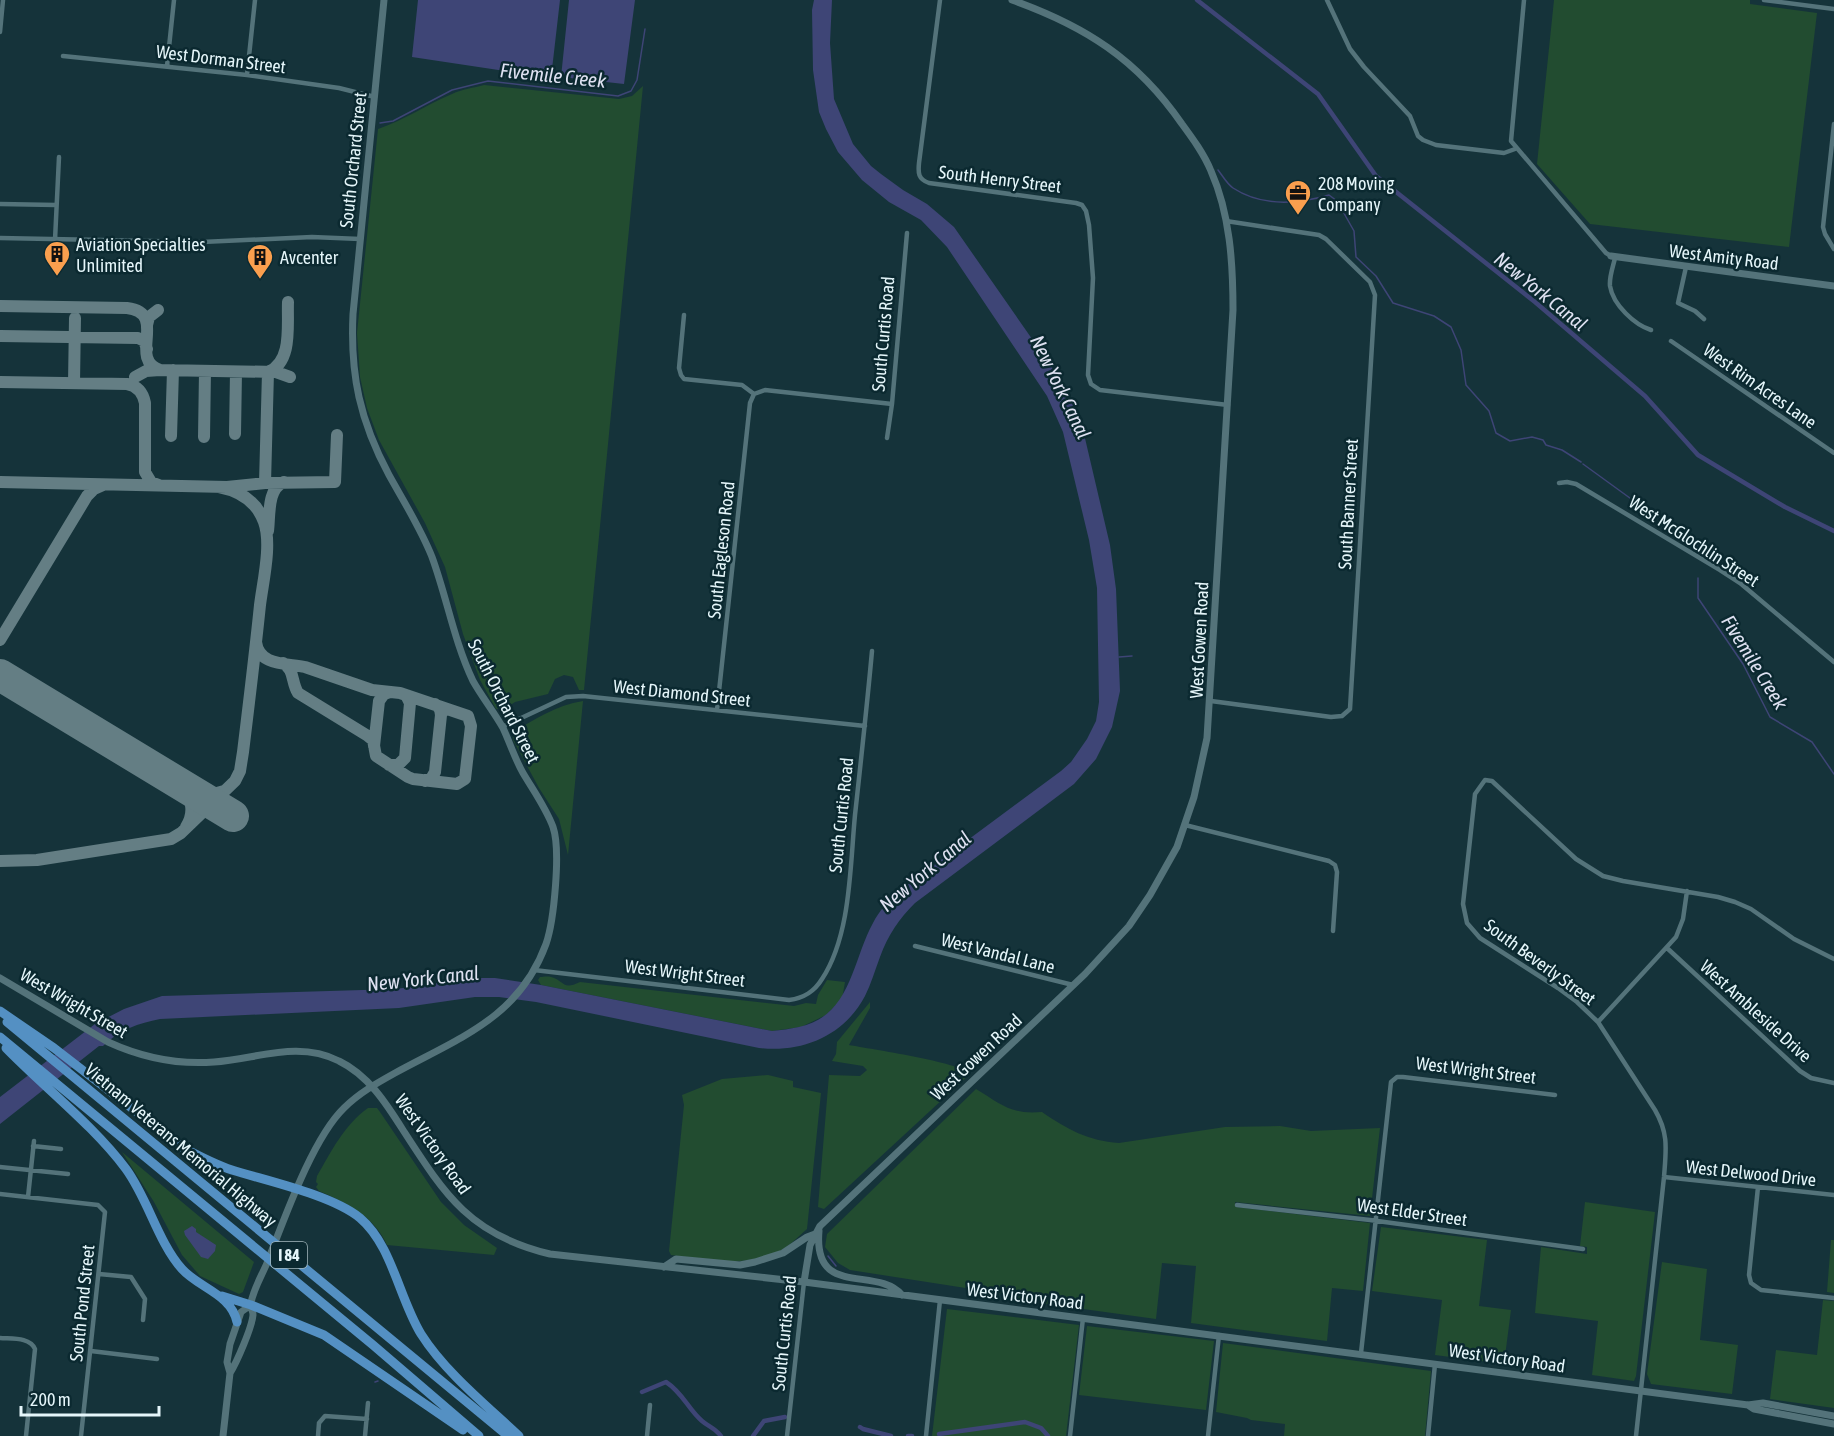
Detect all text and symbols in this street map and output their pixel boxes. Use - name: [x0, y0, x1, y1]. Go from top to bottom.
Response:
- street label: West Dorman Street: [155, 41, 287, 77]
- water label: Fivemile Creek: [499, 58, 607, 92]
- street label: South Orchard Street: [335, 91, 371, 229]
- street label: South Henry Street: [938, 161, 1062, 197]
- place label: 208 Moving Company: [1318, 173, 1394, 215]
- office icon: 208 Moving Company: [1283, 178, 1313, 216]
- place label: Aviation Specialties Unlimited: [76, 234, 206, 276]
- building icon: Aviation Specialties Unlimited: [42, 239, 72, 277]
- street label: West Amity Road: [1668, 240, 1780, 274]
- building icon: Avcenter: [245, 242, 275, 280]
- place label: Avcenter: [280, 247, 339, 268]
- water label: New York Canal: [1490, 247, 1592, 335]
- street label: South Curtis Road: [868, 276, 898, 392]
- water label: New York Canal: [1026, 331, 1096, 443]
- street label: West Rim Acres Lane: [1699, 339, 1821, 433]
- street label: South Banner Street: [1334, 438, 1362, 570]
- street label: South Eagleson Road: [703, 480, 739, 620]
- street label: West McGlochlin Street: [1625, 491, 1763, 591]
- street label: West Gowen Road: [1185, 581, 1213, 699]
- water label: Fivemile Creek: [1717, 611, 1793, 713]
- street label: South Orchard Street: [464, 635, 544, 767]
- street label: West Diamond Street: [612, 675, 752, 711]
- street label: South Curtis Road: [825, 756, 857, 874]
- water label: New York Canal: [875, 826, 975, 916]
- street label: South Beverly Street: [1480, 915, 1600, 1009]
- street label: West Vandal Lane: [939, 929, 1057, 977]
- street label: West Wright Street: [624, 955, 746, 991]
- street label: West Ambleside Drive: [1696, 956, 1816, 1066]
- water label: New York Canal: [366, 961, 480, 995]
- street label: West Wright Street: [16, 964, 132, 1042]
- street label: West Gowen Road: [926, 1009, 1026, 1105]
- street label: West Wright Street: [1415, 1052, 1537, 1088]
- street label: Vietnam Veterans Memorial Highway: [81, 1059, 281, 1231]
- street label: West Victory Road: [391, 1090, 475, 1198]
- street label: West Delwood Drive: [1685, 1156, 1817, 1190]
- street label: West Elder Street: [1356, 1194, 1468, 1230]
- road number: I 84: [271, 1242, 307, 1268]
- street label: South Pond Street: [65, 1244, 99, 1362]
- street label: South Curtis Road: [768, 1274, 800, 1392]
- street label: West Victory Road: [965, 1278, 1085, 1314]
- street label: West Victory Road: [1447, 1339, 1567, 1377]
- scale bar: [21, 1379, 159, 1417]
- text: 200 m: [30, 1389, 71, 1410]

